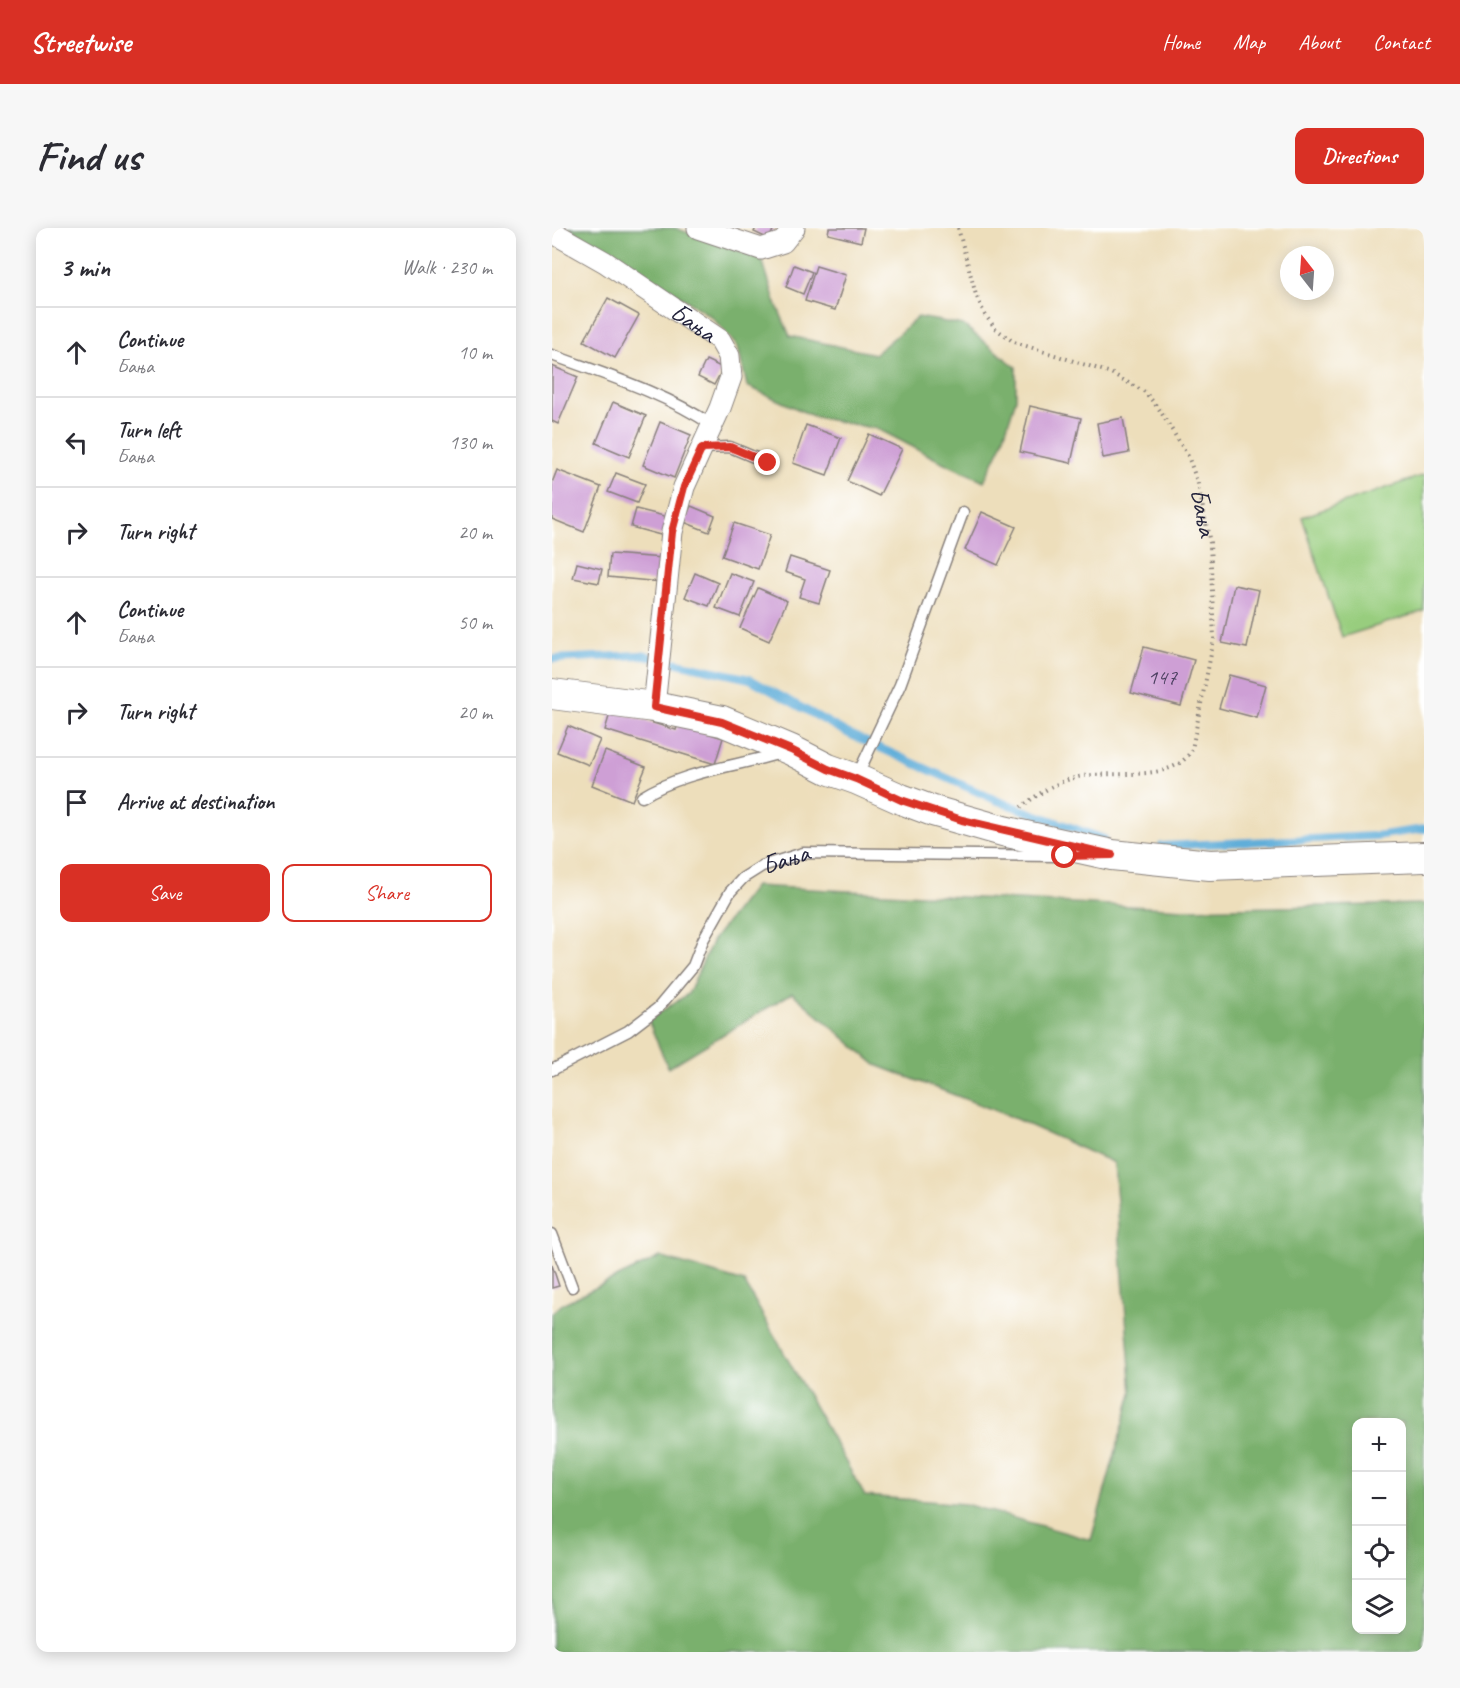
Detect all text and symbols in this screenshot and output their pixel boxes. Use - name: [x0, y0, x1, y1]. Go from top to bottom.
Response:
- text: Streetwise: [30, 25, 131, 60]
- text: Home: [1162, 29, 1200, 55]
- text: Map: [1233, 29, 1265, 55]
- text: About: [1298, 29, 1340, 55]
- text: Contact: [1373, 29, 1430, 55]
- button: Directions: [1295, 128, 1424, 184]
- text: Find us: [36, 130, 141, 183]
- north arrow: [1280, 246, 1334, 300]
- text: 3 min: [60, 251, 110, 284]
- text: Walk · 230 m: [402, 255, 492, 280]
- street label: Бања: [664, 295, 724, 350]
- text: Continue: [117, 326, 183, 354]
- icon: ahead: [60, 336, 93, 369]
- text: 10 m: [458, 340, 492, 365]
- text: Бања: [117, 354, 154, 379]
- text: Turn left: [117, 416, 181, 444]
- icon: left: [60, 426, 93, 459]
- text: 130 m: [449, 430, 492, 455]
- text: Бања: [117, 444, 154, 469]
- route end: [754, 449, 780, 475]
- street label: Бања: [1183, 485, 1225, 541]
- icon: right: [60, 516, 93, 549]
- text: Turn right: [117, 518, 194, 546]
- text: 20 m: [458, 520, 492, 545]
- text: Continue: [117, 596, 183, 624]
- icon: ahead: [60, 606, 93, 639]
- text: 50 m: [458, 610, 492, 635]
- text: Бања: [117, 624, 154, 649]
- house number: 147: [1147, 663, 1178, 691]
- icon: right: [60, 696, 93, 729]
- text: Turn right: [117, 698, 194, 726]
- text: 20 m: [458, 700, 492, 725]
- icon: arrive: [60, 786, 93, 819]
- text: Arrive at destination: [117, 788, 274, 816]
- street label: Бања: [758, 835, 815, 882]
- route start: [1051, 842, 1077, 868]
- button: Save: [60, 864, 270, 922]
- button: Share: [282, 864, 492, 922]
- map controls: [1352, 1418, 1406, 1634]
- button: +: [1352, 1418, 1406, 1472]
- button: −: [1352, 1472, 1406, 1526]
- button: locate: [1352, 1526, 1406, 1580]
- button: layers: [1352, 1580, 1406, 1634]

